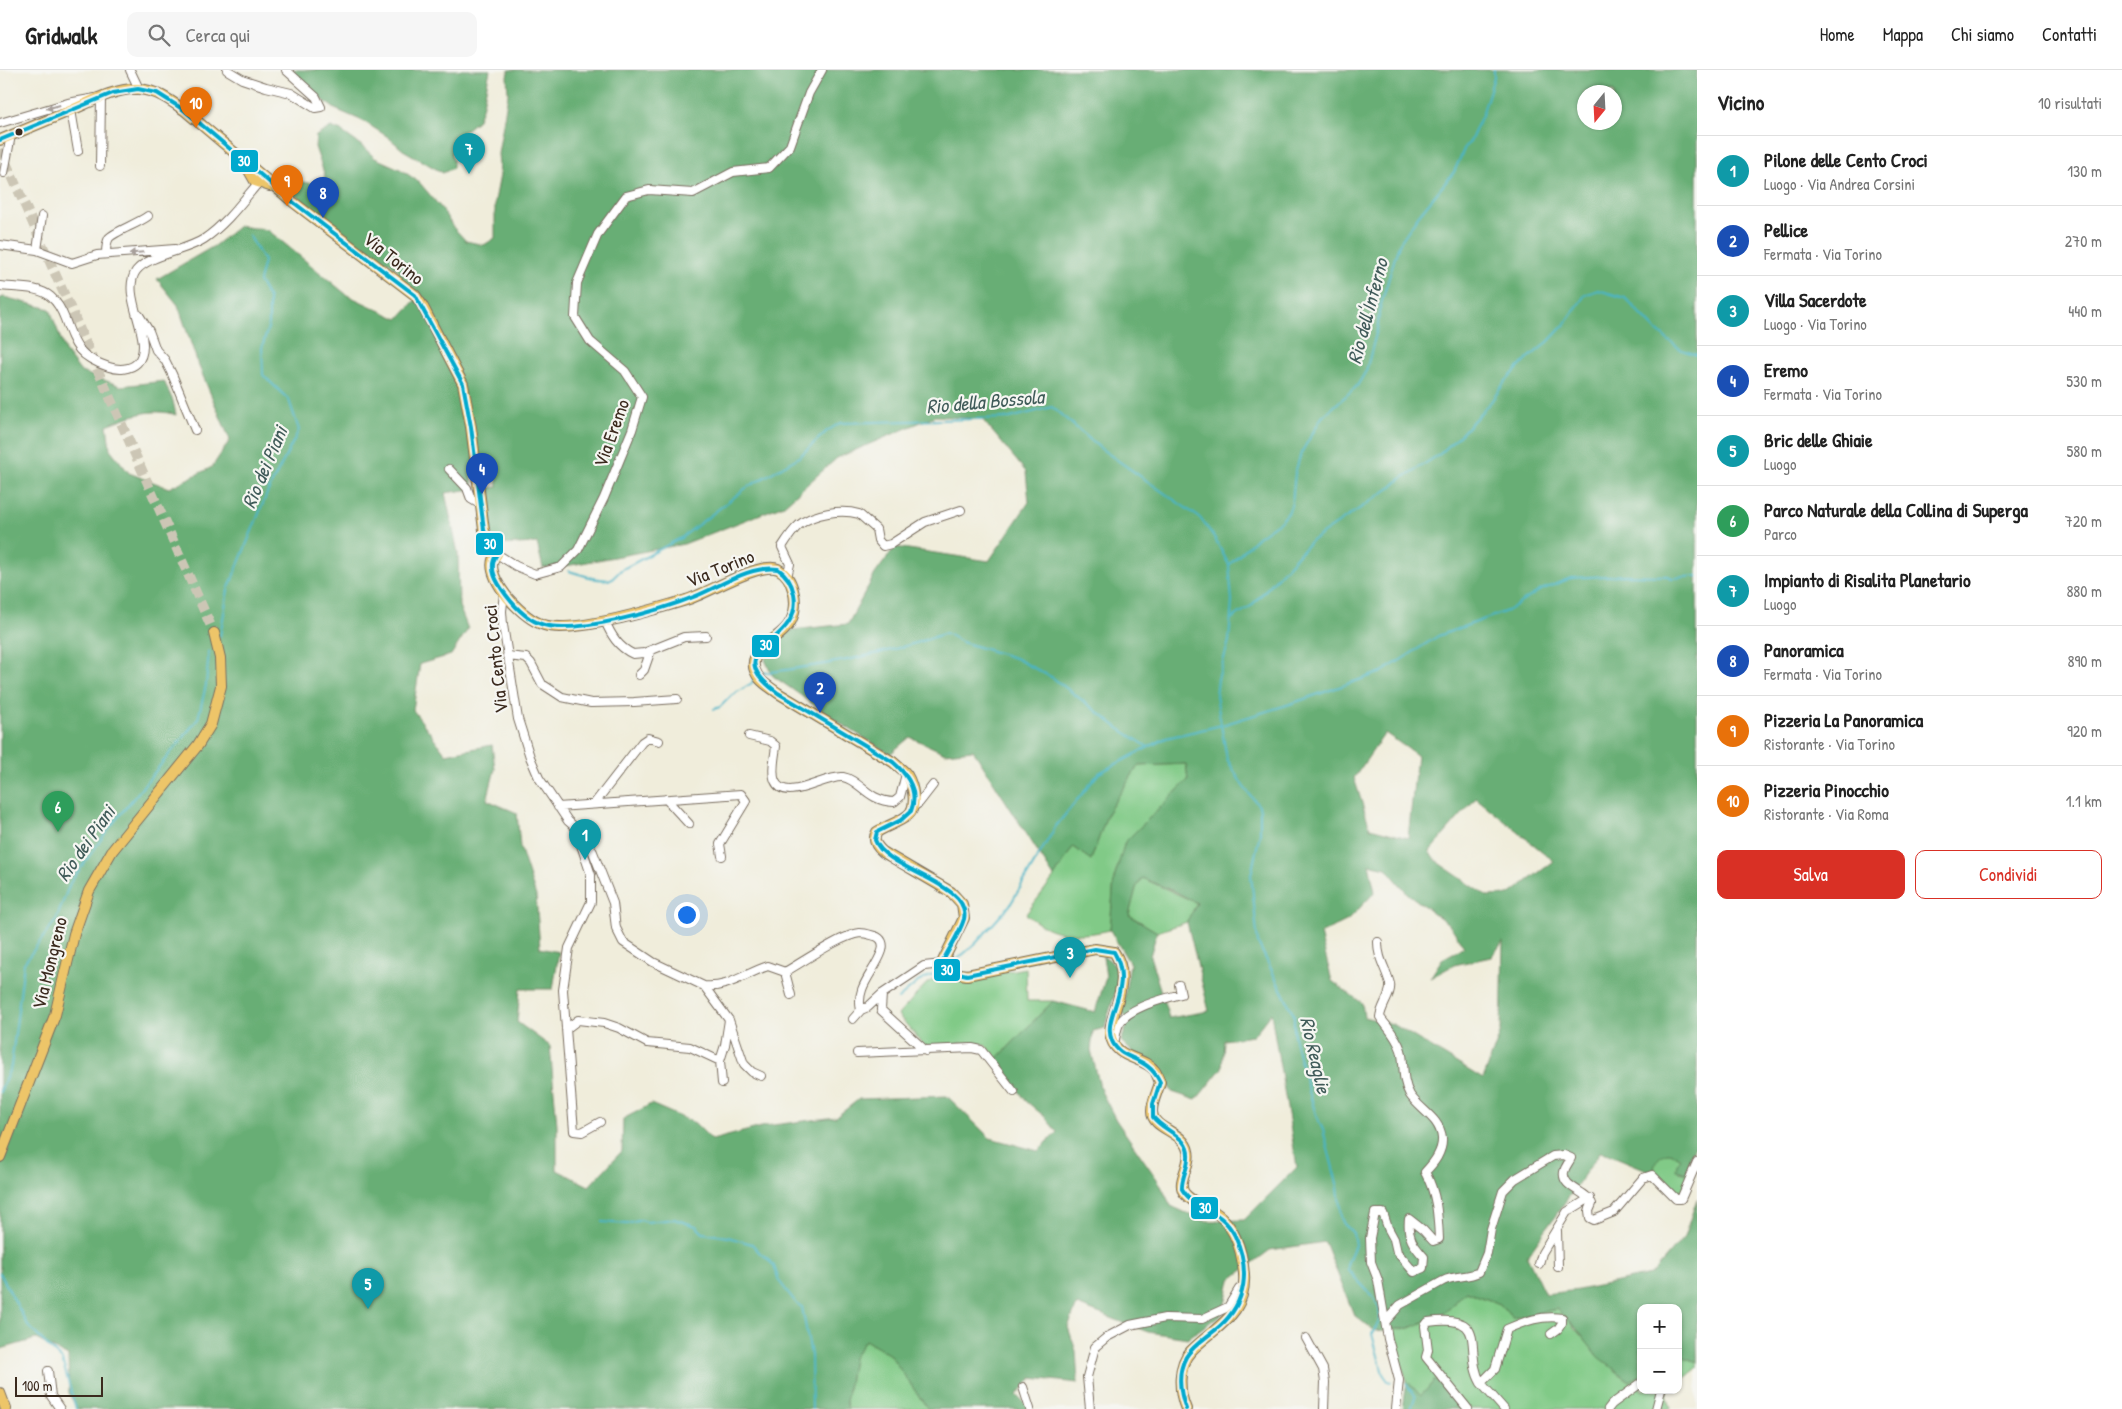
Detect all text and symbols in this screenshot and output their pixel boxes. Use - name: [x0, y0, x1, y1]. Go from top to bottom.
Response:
- search box: [127, 12, 477, 57]
- text: Gridwalk: [25, 19, 97, 51]
- icon: search: [145, 21, 173, 49]
- text: Cerca qui: [185, 22, 251, 48]
- text: Home: [1820, 22, 1855, 47]
- text: Mappa: [1883, 22, 1923, 47]
- text: Chi siamo: [1951, 22, 2014, 47]
- text: Contatti: [2042, 22, 2097, 47]
- north arrow: [1577, 85, 1622, 130]
- pin: 10: [180, 87, 212, 128]
- text: Vicino: [1717, 88, 1764, 117]
- text: 10 risultati: [2038, 92, 2102, 114]
- one-way arrow: [46, 104, 61, 112]
- unlabelled marker: [14, 127, 24, 137]
- pin: 7: [453, 133, 485, 174]
- text: Pilone delle Cento Croci: [1764, 147, 1928, 173]
- line badge: 30: [230, 149, 259, 173]
- text: 30: [238, 151, 251, 170]
- text: 1: [1730, 160, 1736, 182]
- text: 130 m: [2067, 160, 2102, 182]
- pin: 9: [271, 165, 303, 206]
- text: Luogo · Via Andrea Corsini: [1764, 173, 1915, 195]
- pin: 8: [307, 177, 339, 218]
- text: Pellice: [1764, 217, 1808, 243]
- street label: Via Torino: [358, 226, 430, 291]
- text: 2: [1729, 230, 1737, 252]
- text: 270 m: [2065, 230, 2102, 252]
- text: Fermata · Via Torino: [1764, 243, 1882, 265]
- one-way arrow: [127, 249, 143, 257]
- water label: Rio dell'Inferno: [1340, 254, 1394, 366]
- text: Villa Sacerdote: [1764, 287, 1867, 313]
- text: 3: [1729, 300, 1737, 322]
- text: 440 m: [2068, 300, 2102, 322]
- text: Luogo · Via Torino: [1764, 313, 1867, 335]
- text: Eremo: [1764, 357, 1808, 383]
- text: 4: [1730, 370, 1736, 392]
- text: 530 m: [2066, 370, 2102, 392]
- water label: Rio della Bossola: [925, 382, 1047, 420]
- text: Fermata · Via Torino: [1764, 383, 1882, 405]
- street label: Via Eremo: [587, 395, 635, 471]
- water label: Rio dei Piani: [235, 420, 294, 512]
- text: Bric delle Ghiaie: [1764, 427, 1873, 453]
- text: 5: [1730, 440, 1736, 462]
- text: 580 m: [2067, 440, 2102, 462]
- pin: 4: [466, 453, 498, 494]
- text: Luogo: [1764, 453, 1796, 475]
- text: Parco Naturale della Collina di Superga: [1764, 497, 2028, 523]
- text: 6: [1730, 510, 1736, 532]
- text: 720 m: [2065, 510, 2102, 532]
- text: Parco: [1764, 523, 1797, 545]
- line badge: 30: [475, 532, 504, 556]
- text: 30: [484, 534, 497, 553]
- street label: Via Torino: [682, 542, 758, 593]
- text: Impianto di Risalita Planetario: [1764, 567, 1971, 593]
- text: 7: [1729, 580, 1737, 602]
- text: 880 m: [2066, 580, 2102, 602]
- text: Luogo: [1764, 593, 1796, 615]
- street label: Via Cento Croci: [476, 603, 514, 715]
- line badge: 30: [751, 634, 780, 658]
- text: 30: [760, 635, 773, 654]
- text: Panoramica: [1764, 637, 1844, 663]
- text: 8: [1730, 650, 1736, 672]
- text: 890 m: [2067, 650, 2102, 672]
- text: Fermata · Via Torino: [1764, 663, 1882, 685]
- pin: 2: [804, 672, 836, 713]
- text: Pizzeria La Panoramica: [1764, 707, 1923, 733]
- text: 9: [1730, 720, 1736, 742]
- text: 920 m: [2067, 720, 2102, 742]
- text: Ristorante · Via Torino: [1764, 733, 1895, 755]
- text: Pizzeria Pinocchio: [1764, 777, 1889, 803]
- text: 10: [1727, 790, 1739, 812]
- text: 1.1 km: [2066, 790, 2102, 812]
- pin: 6: [42, 791, 74, 832]
- water label: Rio dei Piani: [49, 798, 122, 886]
- text: Ristorante · Via Roma: [1764, 803, 1888, 825]
- pin: 1: [569, 819, 601, 860]
- button: Salva: [1717, 850, 1905, 899]
- button: Condividi: [1915, 850, 2102, 899]
- your location: [674, 902, 700, 928]
- street label: Via Mongreno: [25, 914, 73, 1012]
- pin: 3: [1054, 937, 1086, 978]
- line badge: 30: [933, 958, 961, 982]
- text: 30: [941, 960, 954, 979]
- water label: Rio Reaglie: [1293, 1014, 1338, 1097]
- line badge: 30: [1190, 1196, 1219, 1220]
- text: 30: [1199, 1198, 1212, 1217]
- pin: 5: [352, 1268, 384, 1309]
- map controls: [1637, 1304, 1682, 1394]
- button: +: [1637, 1304, 1682, 1349]
- button: −: [1637, 1349, 1682, 1394]
- scale bar: [15, 1374, 102, 1397]
- text: 100 m: [22, 1376, 52, 1395]

